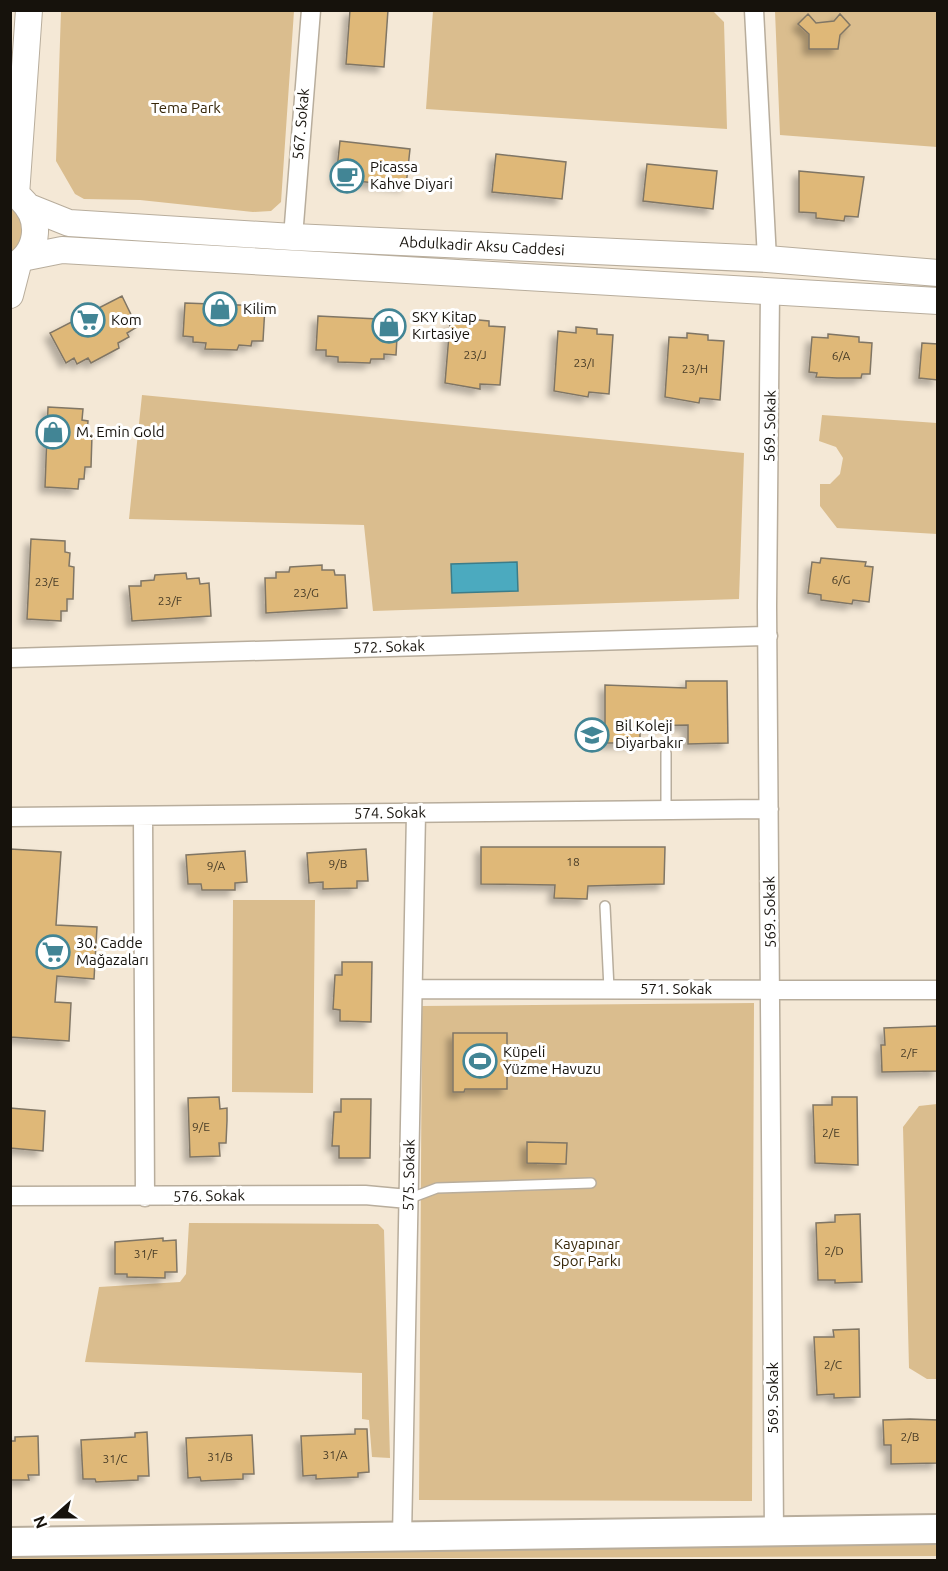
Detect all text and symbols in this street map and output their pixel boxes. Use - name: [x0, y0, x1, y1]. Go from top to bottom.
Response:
- street label: 567. Sokak: [289, 87, 312, 161]
- park label: Tema Park: [151, 99, 221, 116]
- cafe icon: Picassa Kahve Diyari: [329, 158, 365, 194]
- place label: Picassa Kahve Diyari: [370, 158, 453, 192]
- street label: Abdulkadir Aksu Caddesi: [399, 233, 565, 258]
- shop icon: Kilim: [202, 291, 238, 327]
- place label: Kilim: [243, 300, 277, 317]
- supermarket icon: Kom: [70, 302, 106, 338]
- shop icon: SKY Kitap Kırtasiye: [371, 308, 407, 344]
- place label: SKY Kitap Kırtasiye: [412, 308, 477, 342]
- place label: Kom: [111, 311, 142, 328]
- house number: 23/J: [463, 348, 487, 361]
- house number: 6/A: [832, 349, 850, 362]
- house number: 23/I: [573, 356, 595, 369]
- house number: 23/H: [682, 362, 708, 375]
- street label: 569. Sokak: [760, 389, 779, 462]
- shop icon: M. Emin Gold: [35, 414, 71, 450]
- place label: M. Emin Gold: [76, 423, 165, 440]
- house number: 6/G: [832, 573, 851, 586]
- house number: 23/E: [35, 575, 60, 588]
- house number: 23/G: [293, 586, 319, 599]
- house number: 23/F: [158, 594, 182, 607]
- street label: 572. Sokak: [353, 637, 426, 656]
- school or university icon: Bil Koleji Diyarbakır: [574, 717, 610, 753]
- place label: Bil Koleji Diyarbakır: [615, 717, 684, 751]
- street label: 574. Sokak: [354, 803, 427, 822]
- house number: 18: [566, 855, 580, 868]
- house number: 9/B: [329, 857, 347, 870]
- house number: 9/A: [207, 859, 225, 872]
- street label: 569. Sokak: [760, 875, 779, 948]
- supermarket icon: 30. Cadde Mağazaları: [35, 934, 71, 970]
- place label: 30. Cadde Mağazaları: [76, 934, 149, 968]
- street label: 571. Sokak: [640, 980, 712, 997]
- sports icon: Küpeli Yüzme Havuzu: [462, 1043, 498, 1079]
- place label: Küpeli Yüzme Havuzu: [503, 1043, 601, 1077]
- house number: 2/F: [900, 1046, 918, 1059]
- house number: 9/E: [192, 1120, 210, 1133]
- house number: 2/E: [822, 1126, 840, 1139]
- street label: 575. Sokak: [399, 1138, 418, 1211]
- street label: 576. Sokak: [173, 1186, 246, 1205]
- park label: Kayapınar Spor Parkı: [553, 1235, 621, 1269]
- house number: 2/D: [824, 1244, 844, 1257]
- house number: 31/F: [134, 1247, 158, 1260]
- house number: 2/C: [824, 1358, 843, 1371]
- street label: 569. Sokak: [764, 1362, 781, 1434]
- house number: 2/B: [901, 1430, 919, 1443]
- house number: 31/A: [322, 1448, 348, 1461]
- house number: 31/B: [207, 1450, 233, 1463]
- house number: 31/C: [102, 1452, 128, 1465]
- north arrow: [24, 1487, 84, 1547]
- text: N: [29, 1514, 51, 1531]

